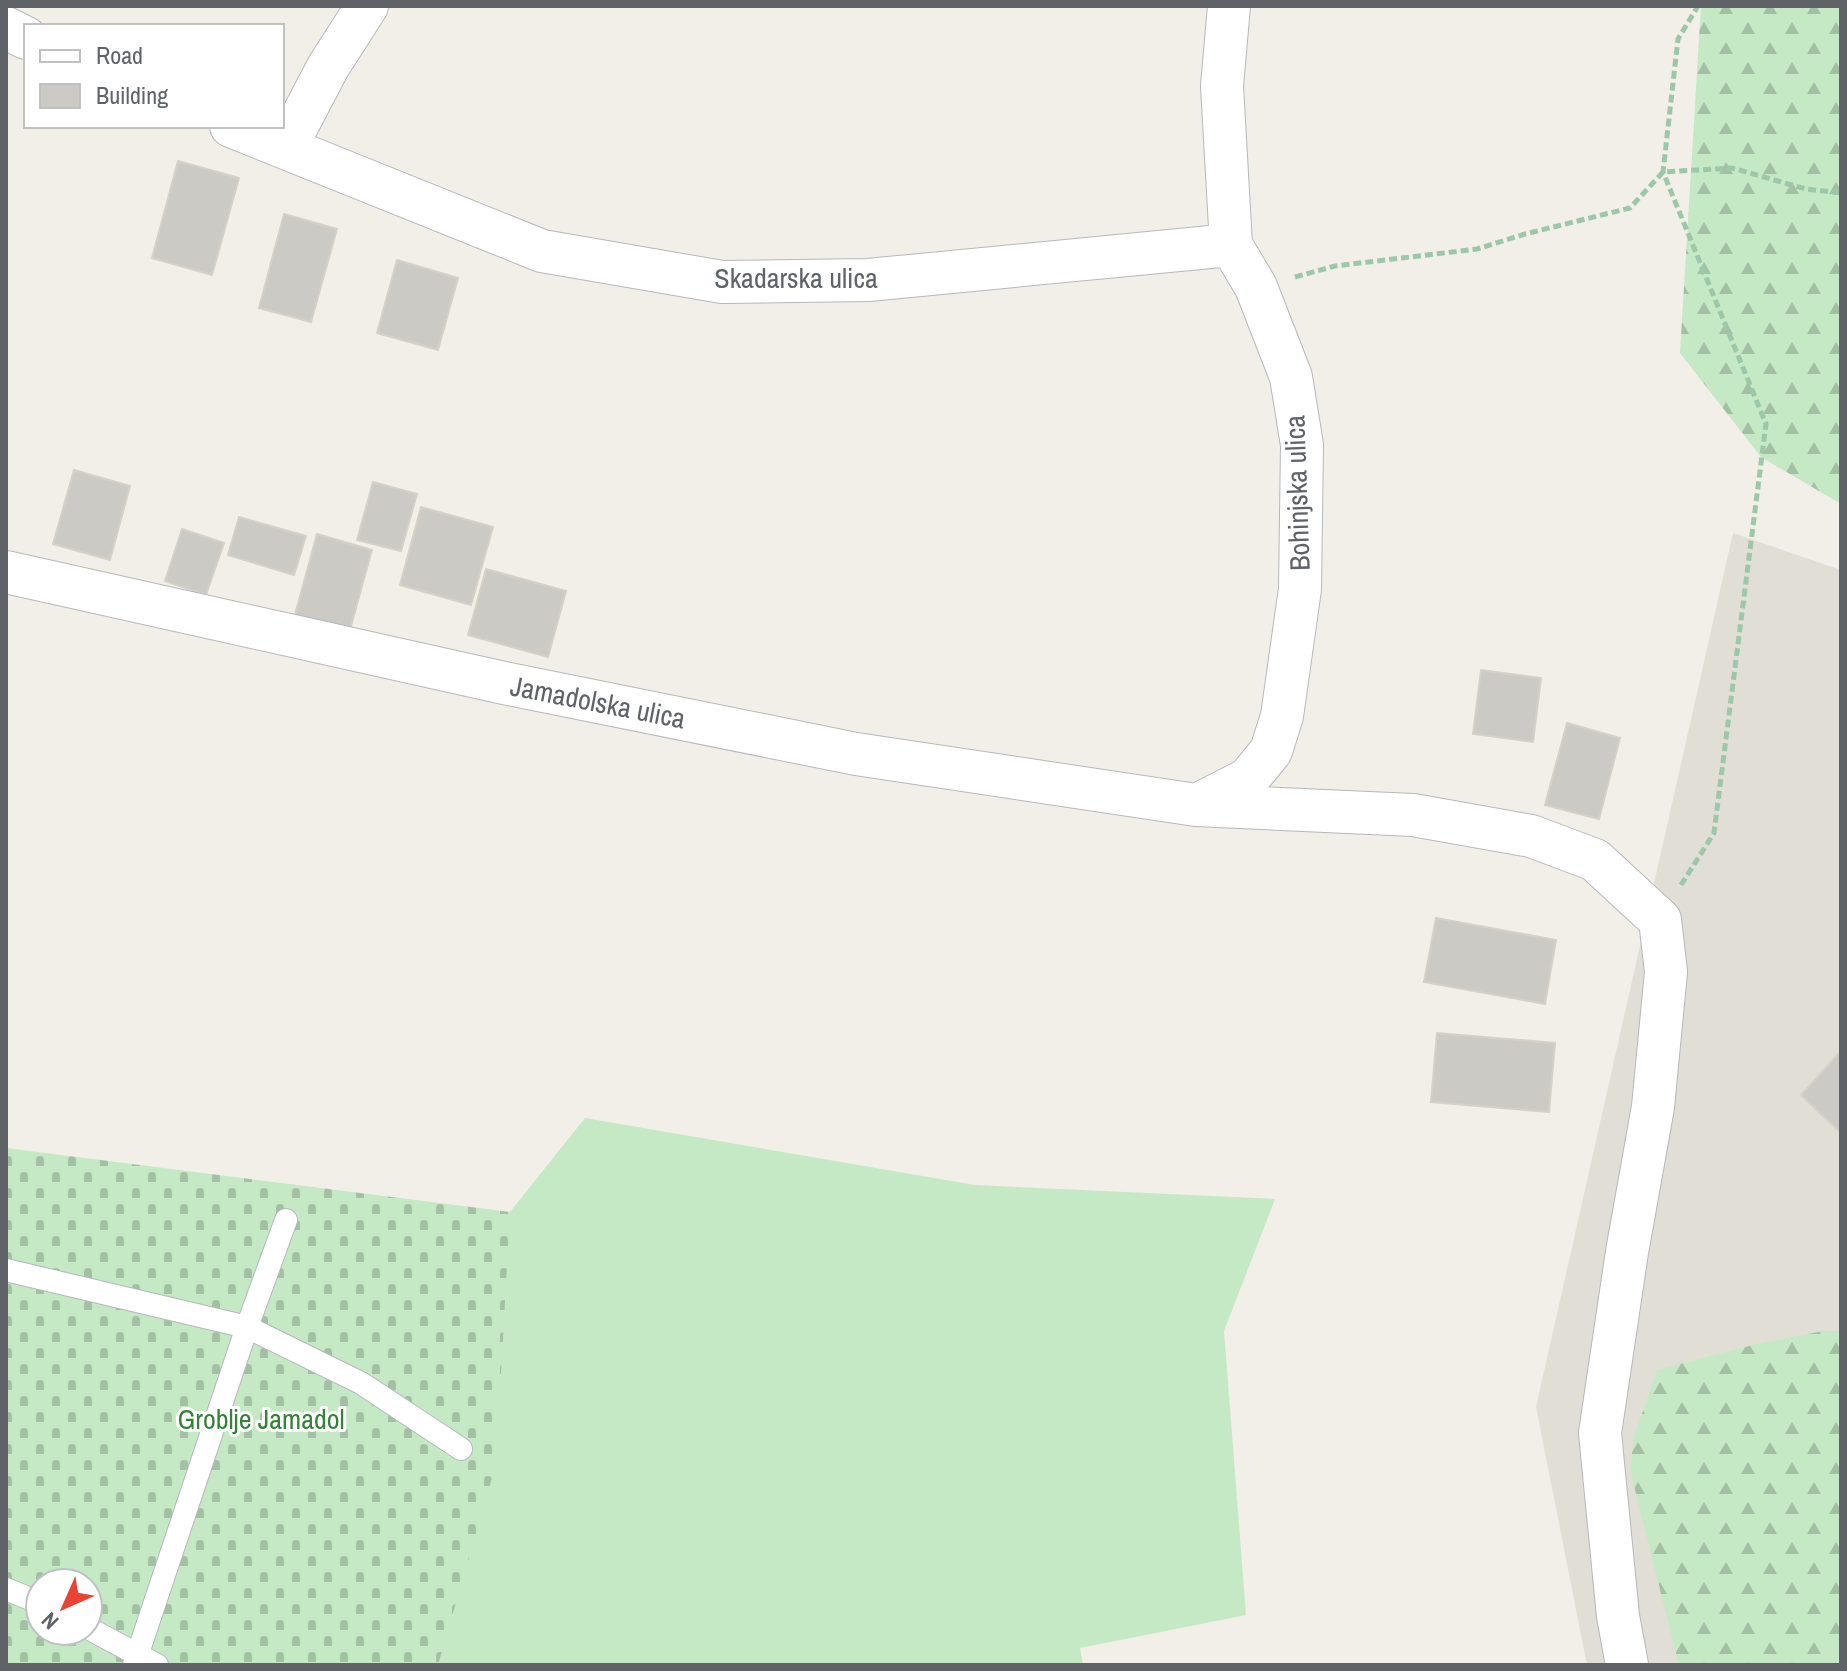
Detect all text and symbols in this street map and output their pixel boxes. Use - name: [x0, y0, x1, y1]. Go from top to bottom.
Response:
- legend: [24, 24, 284, 128]
- text: Road: [96, 39, 143, 71]
- text: Building: [96, 79, 168, 111]
- street label: Skadarska ulica: [714, 259, 878, 297]
- street label: Bohinjska ulica: [1275, 414, 1319, 571]
- street label: Jamadolska ulica: [507, 666, 689, 738]
- park label: Groblje Jamadol: [177, 1400, 345, 1438]
- north arrow: [24, 1567, 104, 1647]
- text: N: [35, 1606, 65, 1636]

